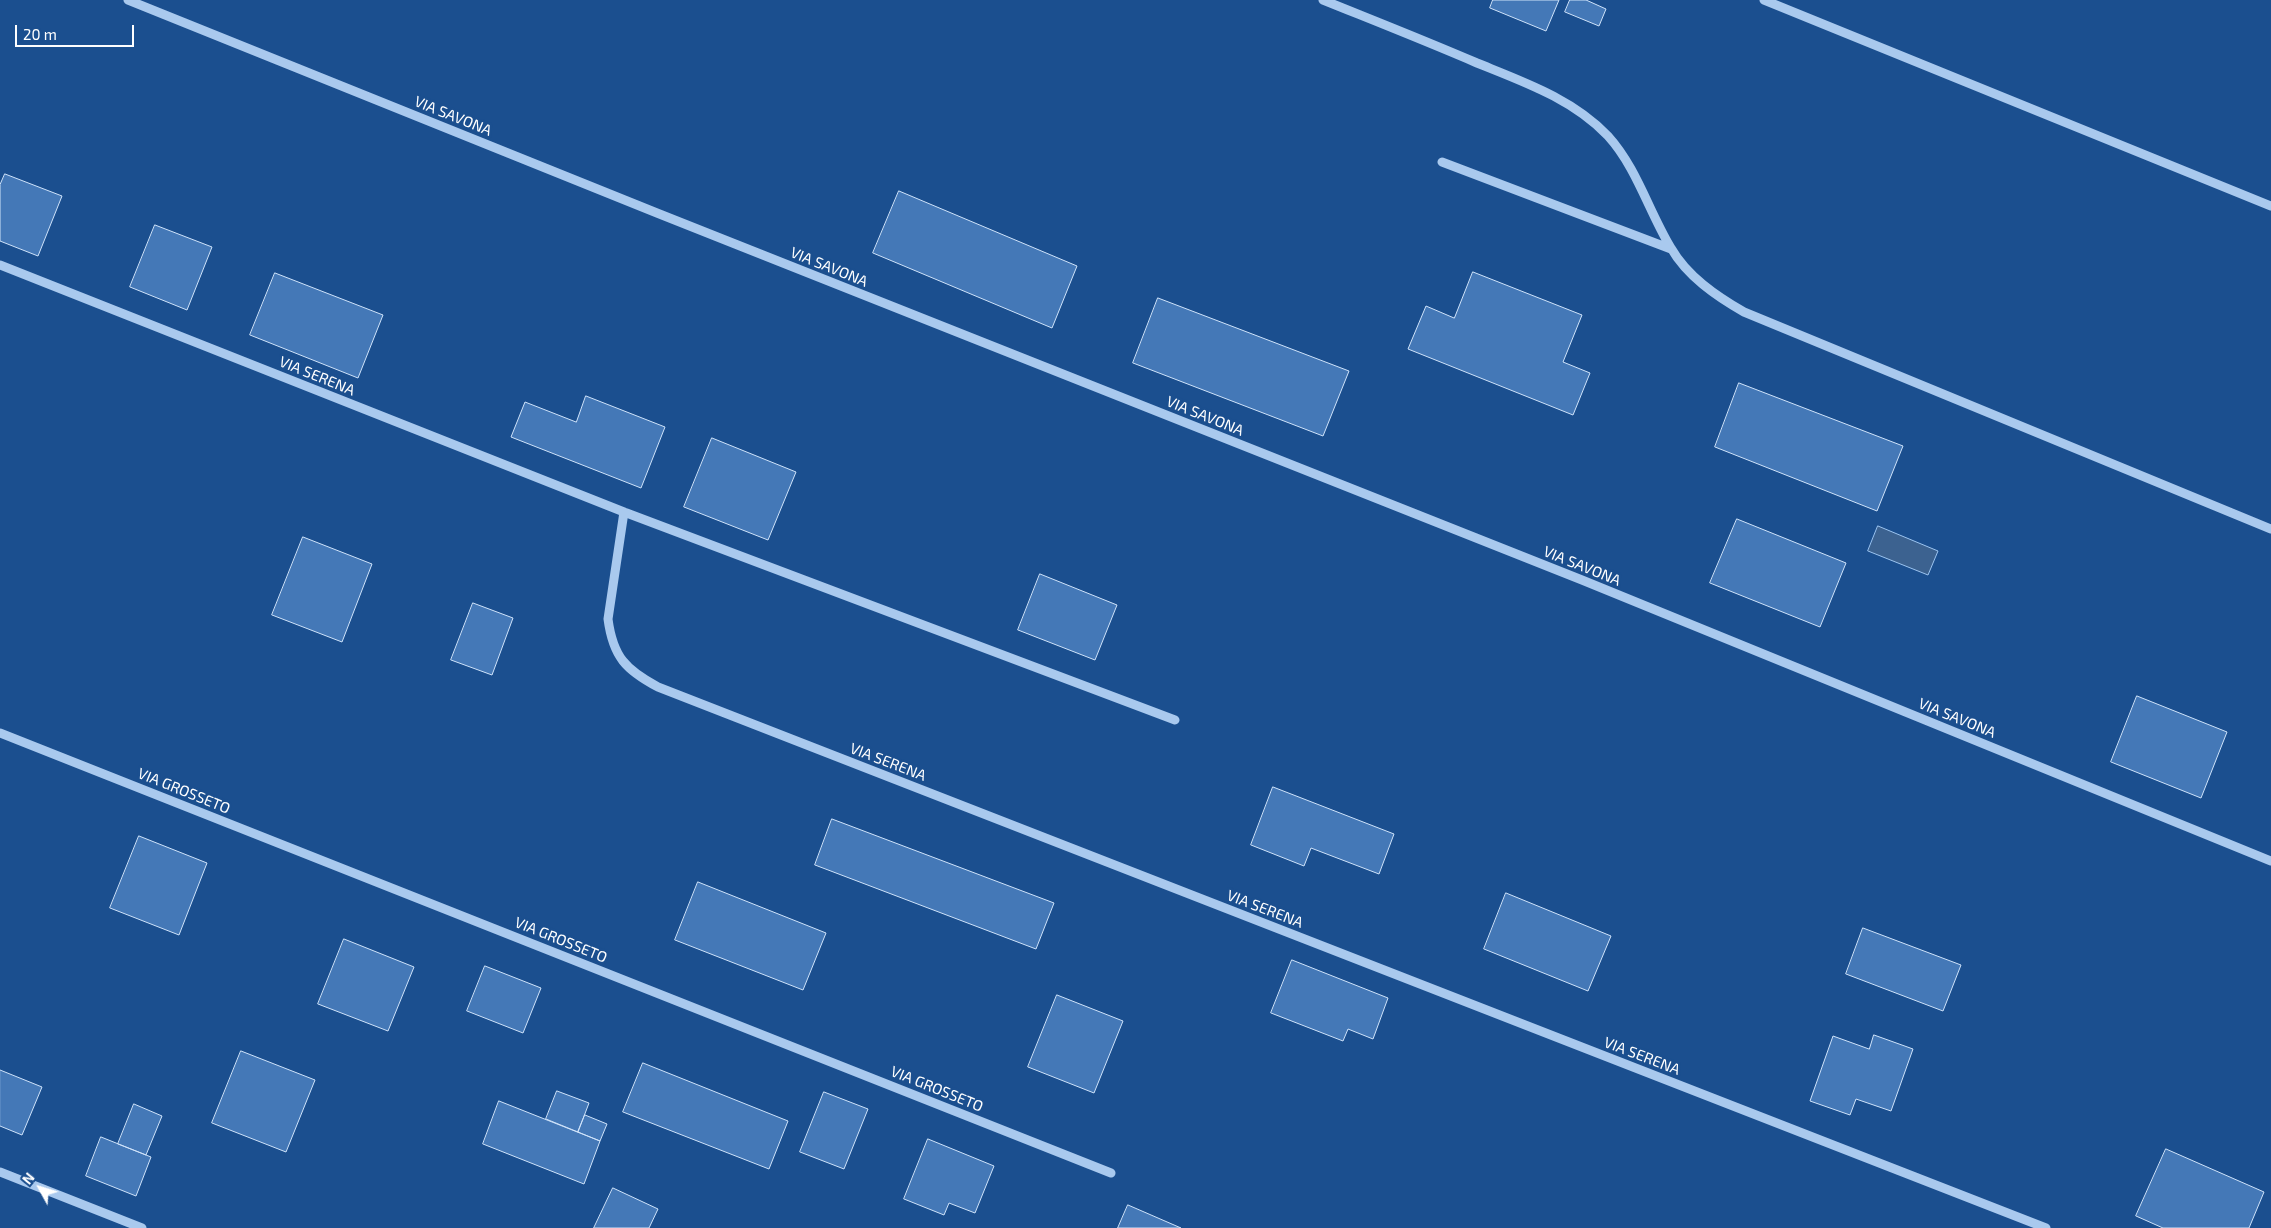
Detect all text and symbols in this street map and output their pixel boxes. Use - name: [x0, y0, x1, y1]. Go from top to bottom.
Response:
- scale bar: [18, 15, 136, 47]
- text: 20 m: [23, 25, 57, 43]
- street label: VIA SAVONA: [412, 92, 494, 140]
- street label: VIA SAVONA: [788, 243, 870, 291]
- street label: VIA SERENA: [276, 353, 358, 399]
- street label: VIA SAVONA: [1164, 392, 1246, 440]
- street label: VIA SAVONA: [1541, 542, 1623, 590]
- street label: VIA SAVONA: [1916, 694, 1998, 742]
- street label: VIA SERENA: [847, 739, 929, 785]
- street label: VIA GROSSETO: [135, 764, 233, 818]
- street label: VIA SERENA: [1224, 886, 1306, 932]
- street label: VIA GROSSETO: [512, 913, 610, 967]
- street label: VIA SERENA: [1601, 1033, 1683, 1079]
- street label: VIA GROSSETO: [888, 1062, 986, 1116]
- north arrow: [15, 1163, 65, 1213]
- text: N: [18, 1169, 38, 1188]

